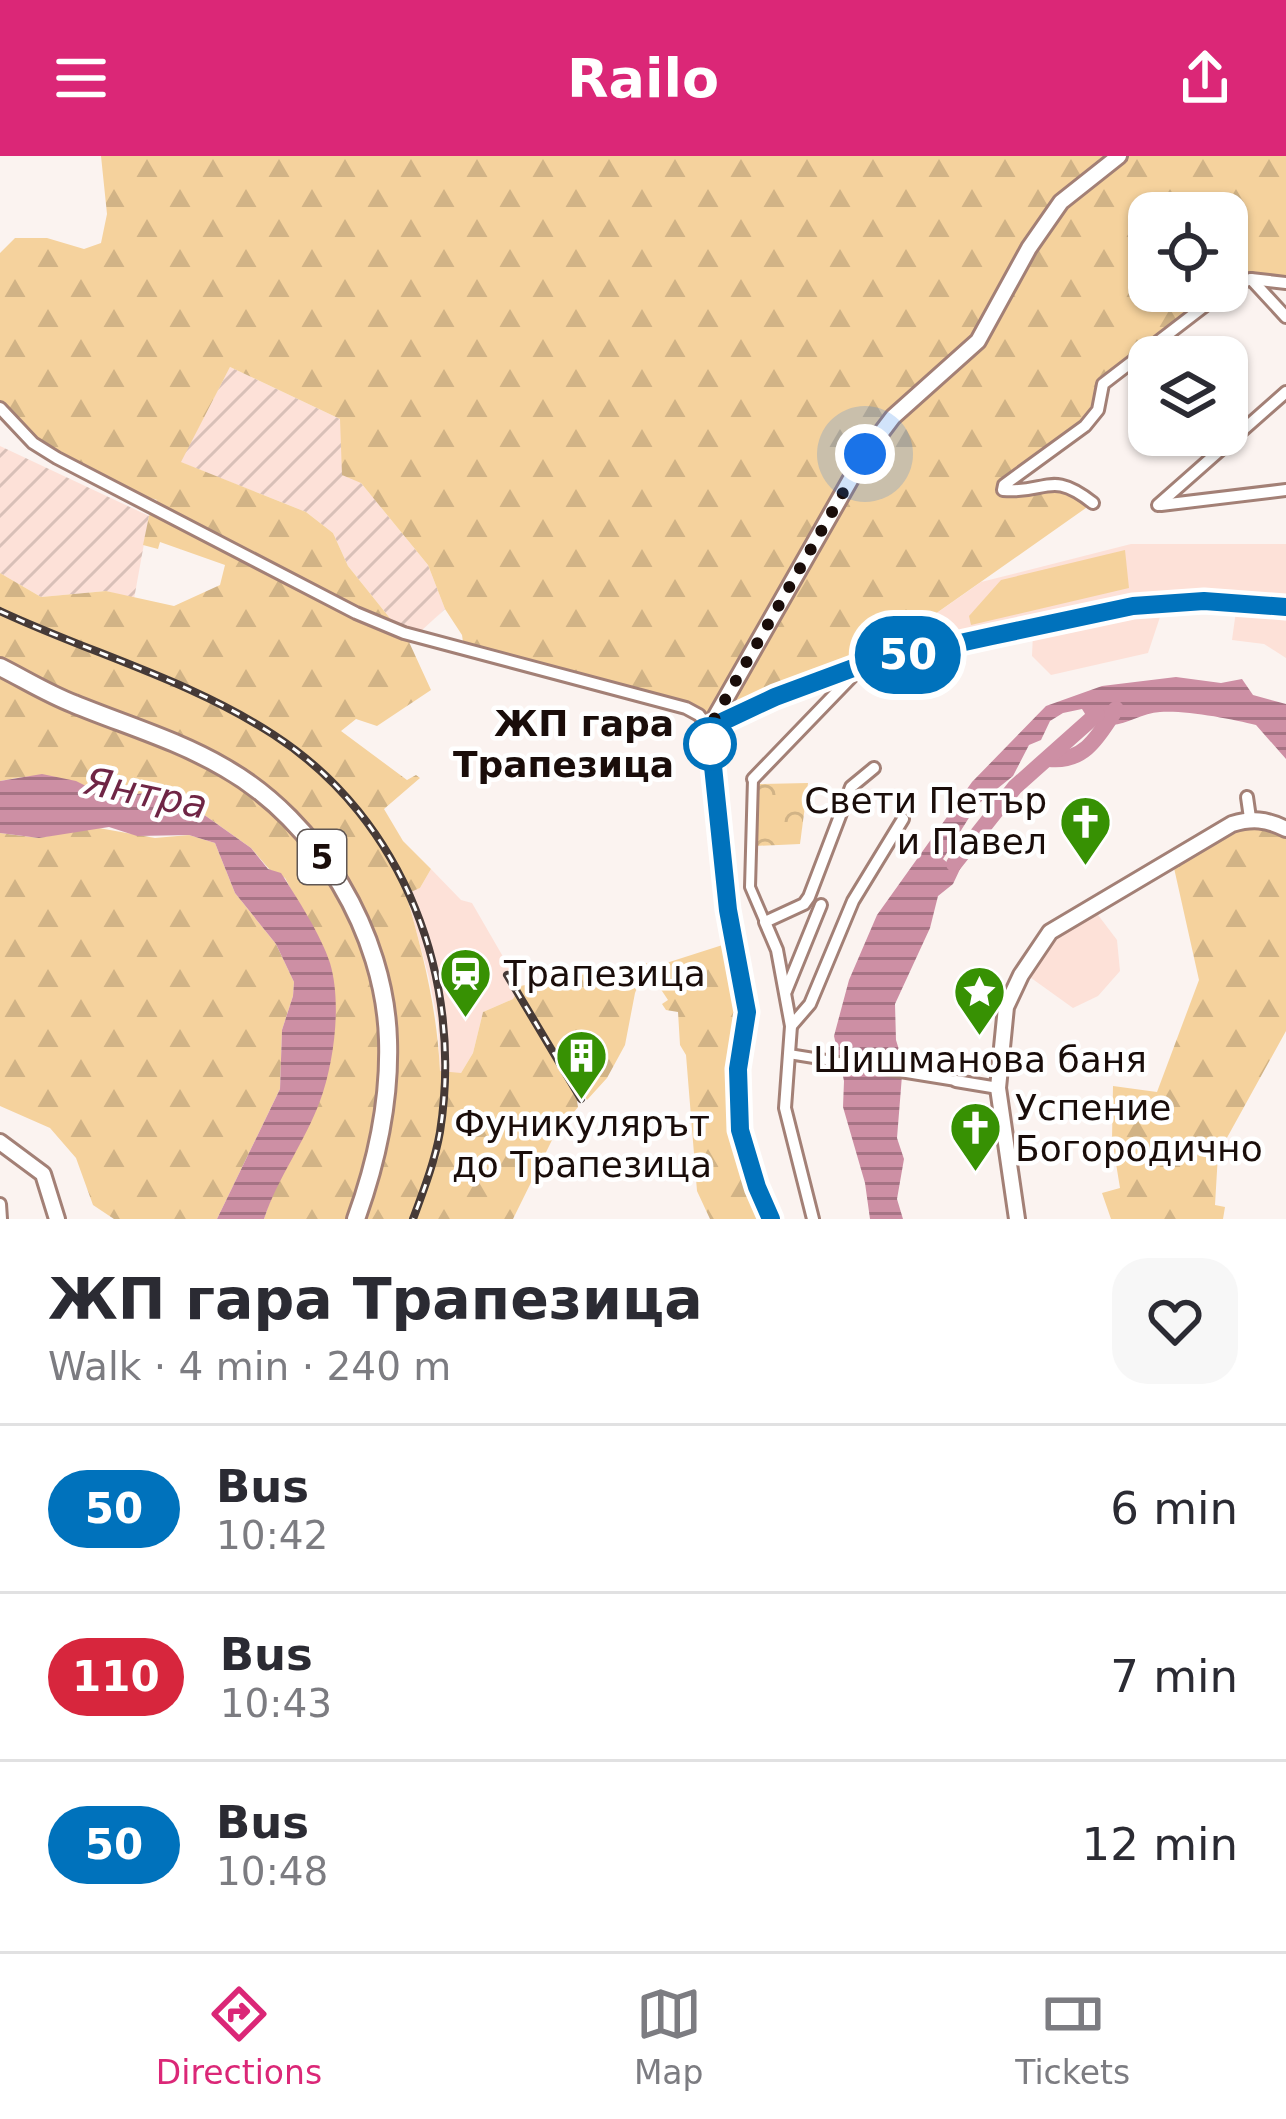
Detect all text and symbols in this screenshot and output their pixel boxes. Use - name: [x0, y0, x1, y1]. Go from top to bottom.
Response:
- icon: menu: [48, 45, 114, 111]
- icon: share: [1172, 45, 1238, 111]
- text: Railo: [567, 47, 719, 110]
- map controls: [1128, 192, 1248, 456]
- button: locate: [1128, 192, 1248, 312]
- button: layers: [1128, 336, 1248, 456]
- your location: [835, 424, 895, 484]
- line badge: 50: [854, 616, 962, 694]
- text: 50: [879, 630, 937, 679]
- place label: ЖП гара Трапезица: [453, 703, 674, 785]
- marker: ЖП гара Трапезица: [685, 719, 735, 769]
- water label: Янтра: [80, 758, 211, 828]
- place label: Свети Петър и Павел: [804, 780, 1047, 862]
- church icon: Свети Петър и Павел: [1058, 793, 1114, 867]
- road number: 5: [298, 830, 346, 884]
- station icon: Трапезица: [437, 945, 493, 1019]
- place label: Трапезица: [503, 953, 706, 994]
- place icon: Шишманова баня: [952, 963, 1008, 1037]
- building icon: Фуникулярът до Трапезица: [554, 1027, 610, 1101]
- place label: Шишманова баня: [813, 1039, 1147, 1080]
- place label: Успение Богородично: [1015, 1087, 1263, 1169]
- church icon: Успение Богородично: [948, 1100, 1004, 1174]
- place label: Фуникулярът до Трапезица: [452, 1103, 712, 1185]
- button: heart: [1112, 1258, 1238, 1384]
- text: ЖП гара Трапезица: [48, 1266, 703, 1332]
- text: Walk · 4 min · 240 m: [48, 1344, 451, 1389]
- text: Bus: [216, 1460, 309, 1513]
- text: 6 min: [1110, 1482, 1238, 1535]
- text: 50: [85, 1484, 143, 1533]
- text: 10:42: [216, 1513, 328, 1558]
- text: Bus: [220, 1628, 313, 1681]
- text: 7 min: [1110, 1650, 1238, 1703]
- text: 110: [72, 1652, 160, 1701]
- text: 10:43: [220, 1681, 332, 1726]
- text: Bus: [216, 1796, 309, 1849]
- text: 12 min: [1082, 1818, 1238, 1871]
- text: 50: [85, 1820, 143, 1869]
- text: 10:48: [216, 1849, 328, 1894]
- tab: Directions: [156, 1981, 322, 2092]
- tab: Map: [634, 1981, 704, 2092]
- tab: Tickets: [1015, 1981, 1130, 2092]

